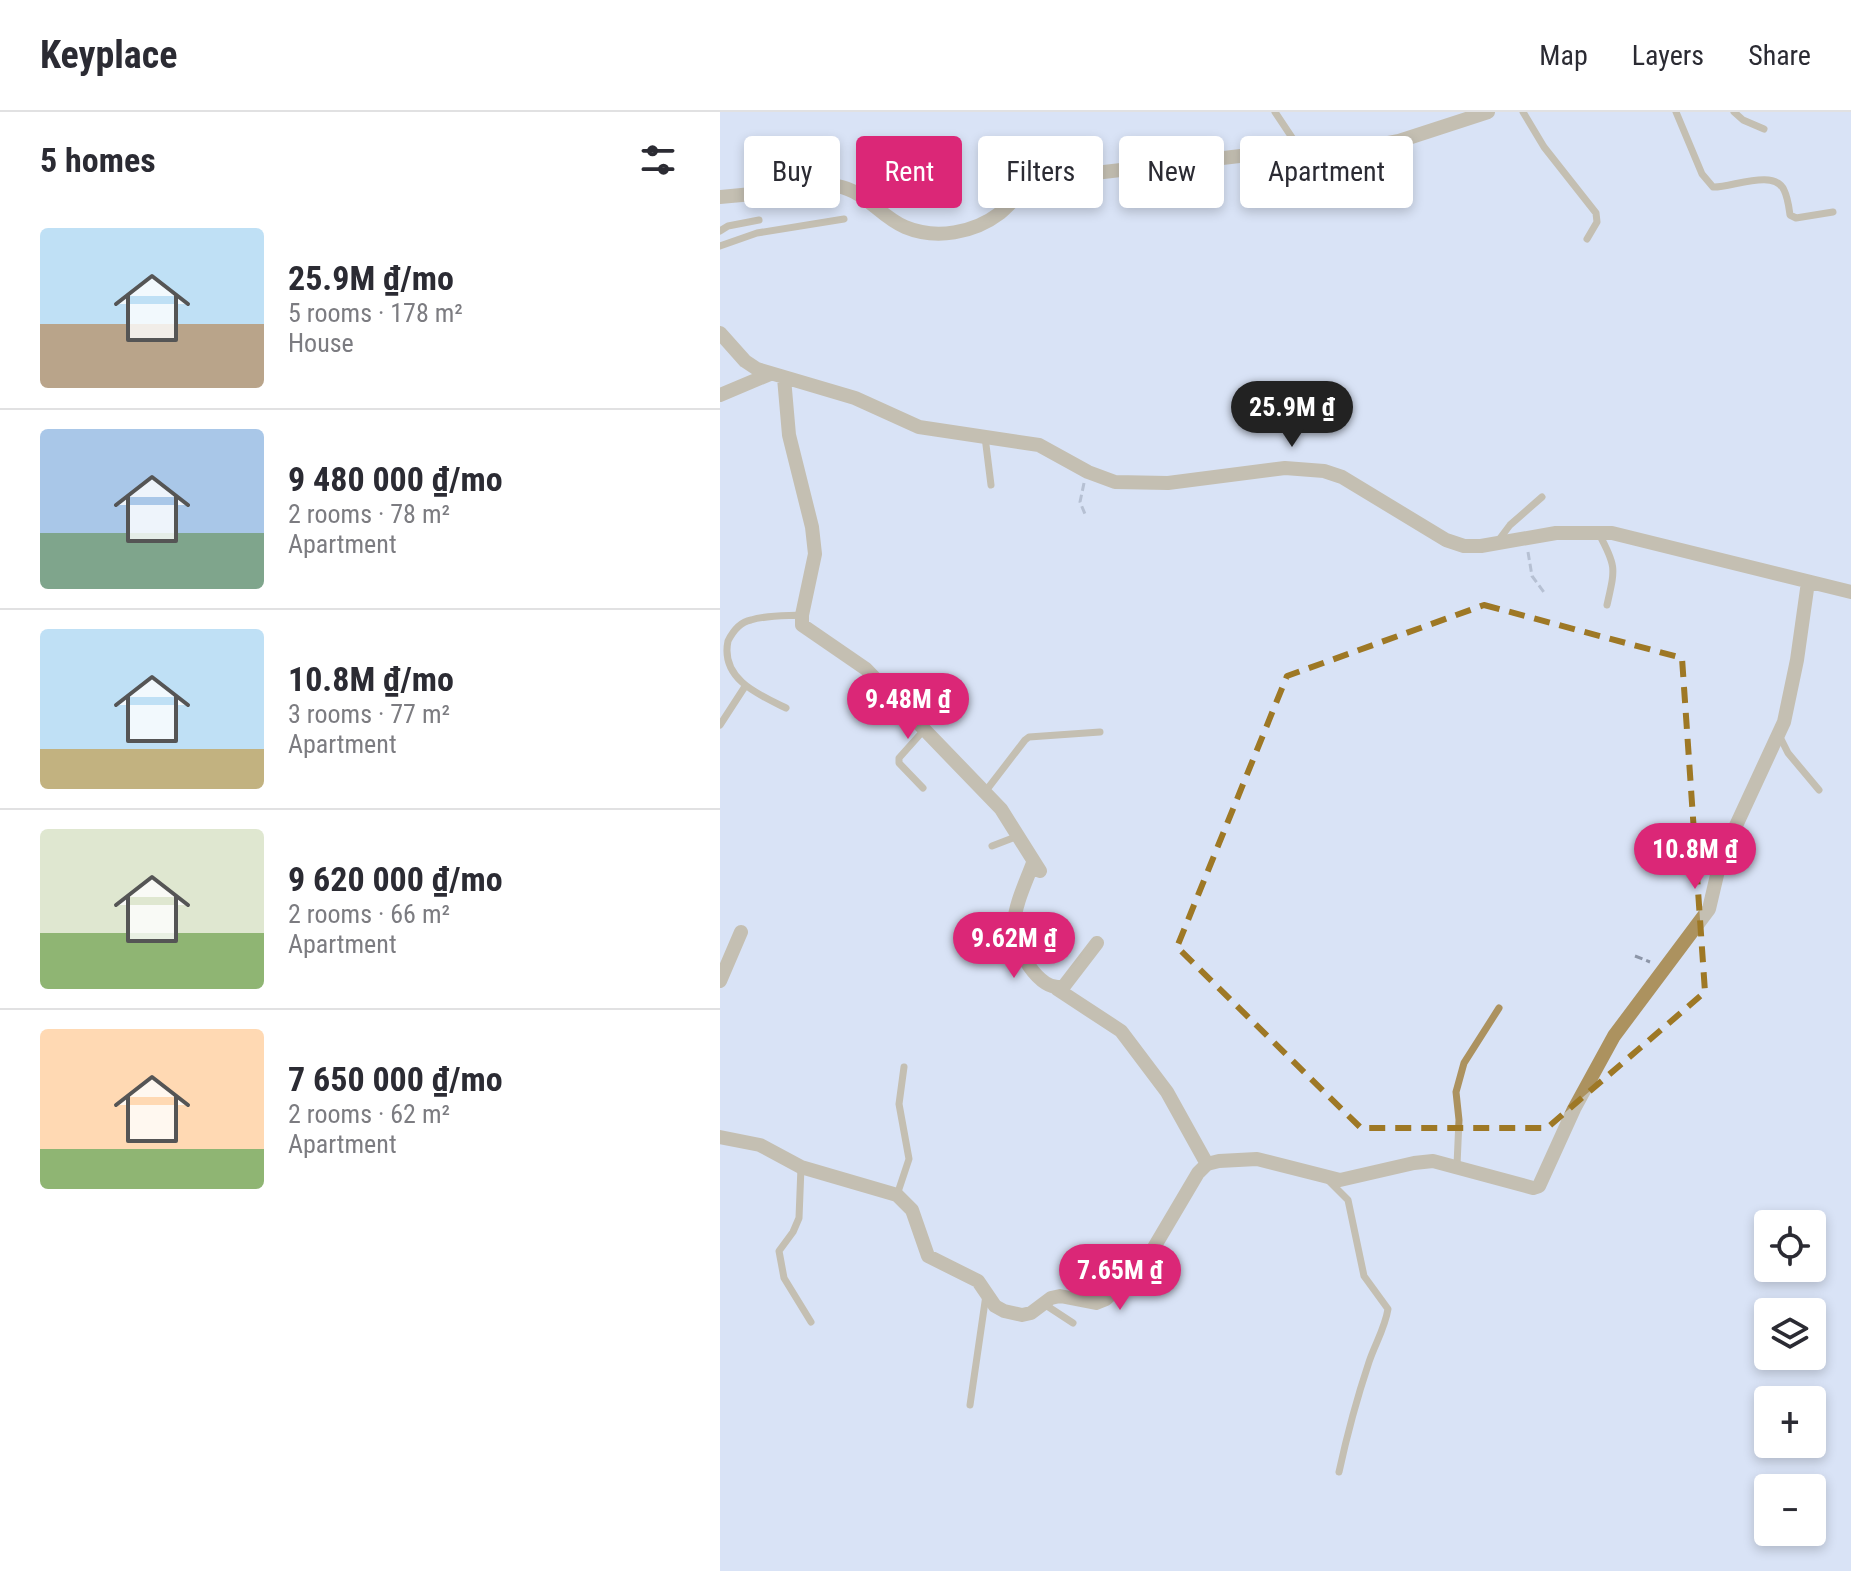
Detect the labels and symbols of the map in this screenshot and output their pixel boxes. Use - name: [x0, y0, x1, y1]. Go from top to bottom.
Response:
- pin: 25.9M ₫: [1218, 381, 1366, 449]
- pin: 9.48M ₫: [834, 673, 982, 741]
- pin: 10.8M ₫: [1621, 823, 1769, 891]
- pin: 9.62M ₫: [940, 912, 1088, 980]
- pin: 7.65M ₫: [1046, 1244, 1194, 1312]

